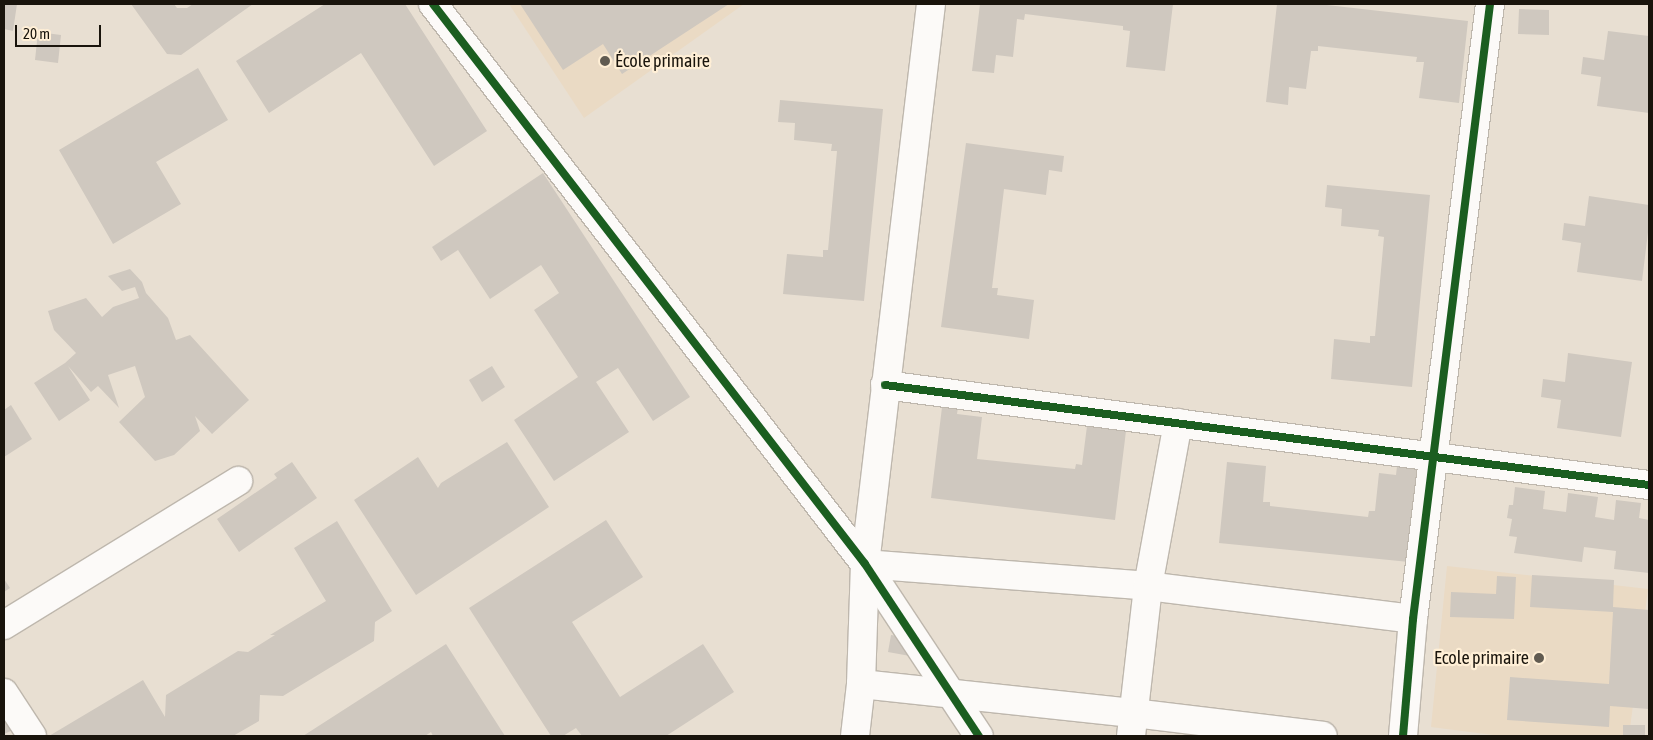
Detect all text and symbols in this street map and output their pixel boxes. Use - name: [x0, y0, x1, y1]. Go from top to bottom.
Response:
- scale bar: [18, 15, 104, 47]
- text: 20 m: [23, 25, 50, 42]
- place label: École primaire: [615, 50, 710, 72]
- marker: École primaire: [599, 55, 611, 67]
- place label: Ecole primaire: [1434, 647, 1529, 669]
- marker: Ecole primaire: [1533, 652, 1545, 664]

